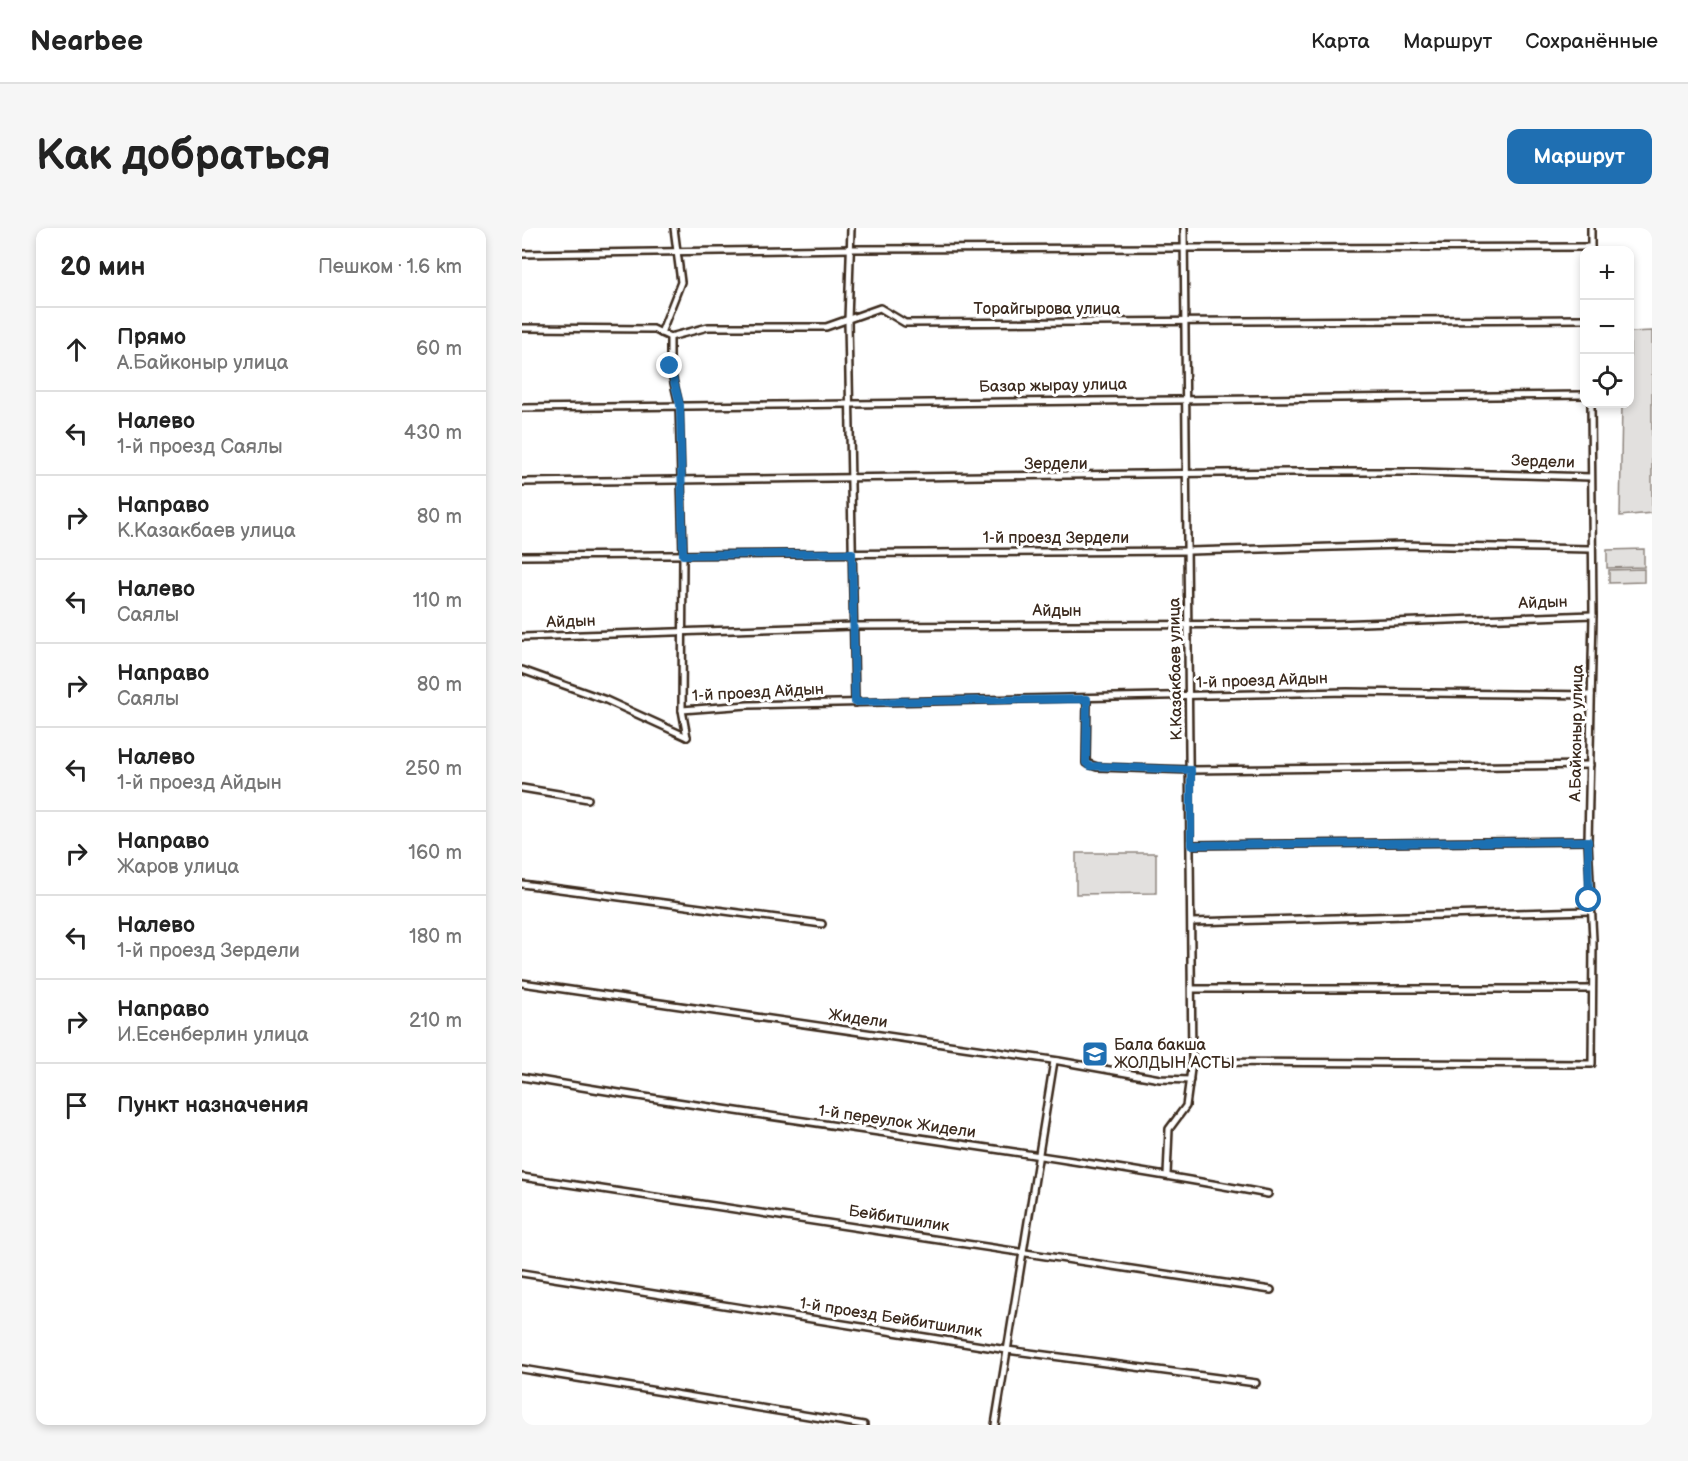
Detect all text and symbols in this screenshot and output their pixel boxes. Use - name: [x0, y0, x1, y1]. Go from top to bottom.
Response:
- text: Nearbee: [30, 25, 143, 58]
- text: Карта: [1311, 29, 1370, 54]
- text: Маршрут: [1403, 29, 1492, 54]
- text: Сохранённые: [1525, 29, 1658, 54]
- button: Маршрут: [1507, 129, 1652, 184]
- text: Как добраться: [36, 131, 331, 182]
- map controls: [1580, 246, 1634, 408]
- button: +: [1580, 246, 1634, 300]
- text: 20 мин: [60, 252, 145, 283]
- text: Пешком · 1.6 km: [318, 255, 462, 279]
- street label: Торайгырова улица: [974, 300, 1121, 319]
- button: −: [1580, 300, 1634, 354]
- text: Прямо: [117, 324, 186, 351]
- icon: ahead: [60, 333, 93, 366]
- text: 60 m: [416, 337, 462, 361]
- text: А.Байконыр улица: [117, 351, 289, 375]
- route end: [656, 352, 682, 378]
- button: locate: [1580, 354, 1634, 408]
- street label: Базар жырау улица: [979, 375, 1128, 397]
- text: Налево: [117, 408, 195, 435]
- icon: left: [60, 417, 93, 450]
- text: 430 m: [404, 421, 462, 445]
- text: 1-й проезд Саялы: [117, 435, 283, 459]
- street label: Зердели: [1511, 451, 1575, 473]
- street label: Зердели: [1024, 455, 1088, 474]
- text: Направо: [117, 492, 209, 519]
- icon: right: [60, 501, 93, 534]
- text: 80 m: [417, 505, 462, 529]
- text: К.Казакбаев улица: [117, 519, 296, 543]
- street label: 1-й проезд Зердели: [983, 529, 1129, 548]
- text: Налево: [117, 576, 195, 603]
- icon: left: [60, 585, 93, 618]
- text: 110 m: [413, 589, 462, 613]
- street label: Айдын: [1517, 593, 1568, 613]
- street label: К.Казакбаев улица: [1165, 597, 1187, 741]
- street label: Айдын: [1031, 602, 1082, 621]
- text: Саялы: [117, 603, 179, 627]
- street label: Айдын: [545, 612, 596, 632]
- text: Направо: [117, 660, 209, 687]
- street label: А.Байконыр улица: [1566, 664, 1588, 803]
- icon: right: [60, 669, 93, 702]
- street label: 1-й проезд Айдын: [1196, 669, 1328, 693]
- text: 80 m: [417, 673, 462, 697]
- street label: 1-й проезд Айдын: [692, 680, 824, 706]
- text: Саялы: [117, 687, 179, 711]
- text: Налево: [117, 744, 195, 771]
- icon: left: [60, 753, 93, 786]
- text: 250 m: [405, 757, 462, 781]
- text: 1-й проезд Айдын: [117, 771, 282, 795]
- text: Направо: [117, 828, 209, 855]
- icon: right: [60, 837, 93, 870]
- text: 160 m: [408, 841, 462, 865]
- text: Жаров улица: [117, 855, 239, 879]
- route start: [1575, 886, 1601, 912]
- text: Налево: [117, 912, 195, 939]
- icon: left: [60, 921, 93, 954]
- text: 180 m: [409, 925, 462, 949]
- text: 1-й проезд Зердели: [117, 939, 300, 963]
- text: Направо: [117, 996, 209, 1023]
- icon: right: [60, 1005, 93, 1038]
- street label: Жидели: [827, 1005, 889, 1033]
- text: 210 m: [409, 1009, 462, 1033]
- text: И.Есенберлин улица: [117, 1023, 309, 1047]
- place label: Бала бакша ЖОЛДЫН АСТЫ: [1114, 1036, 1235, 1073]
- school or university icon: Бала бакша ЖОЛДЫН АСТЫ: [1080, 1039, 1110, 1069]
- icon: arrive: [60, 1089, 93, 1122]
- text: Пункт назначения: [117, 1092, 309, 1119]
- street label: 1-й переулок Жидели: [817, 1102, 977, 1142]
- street label: Бейбитшилик: [847, 1202, 951, 1236]
- street label: 1-й проезд Бейбитшилик: [798, 1294, 984, 1342]

